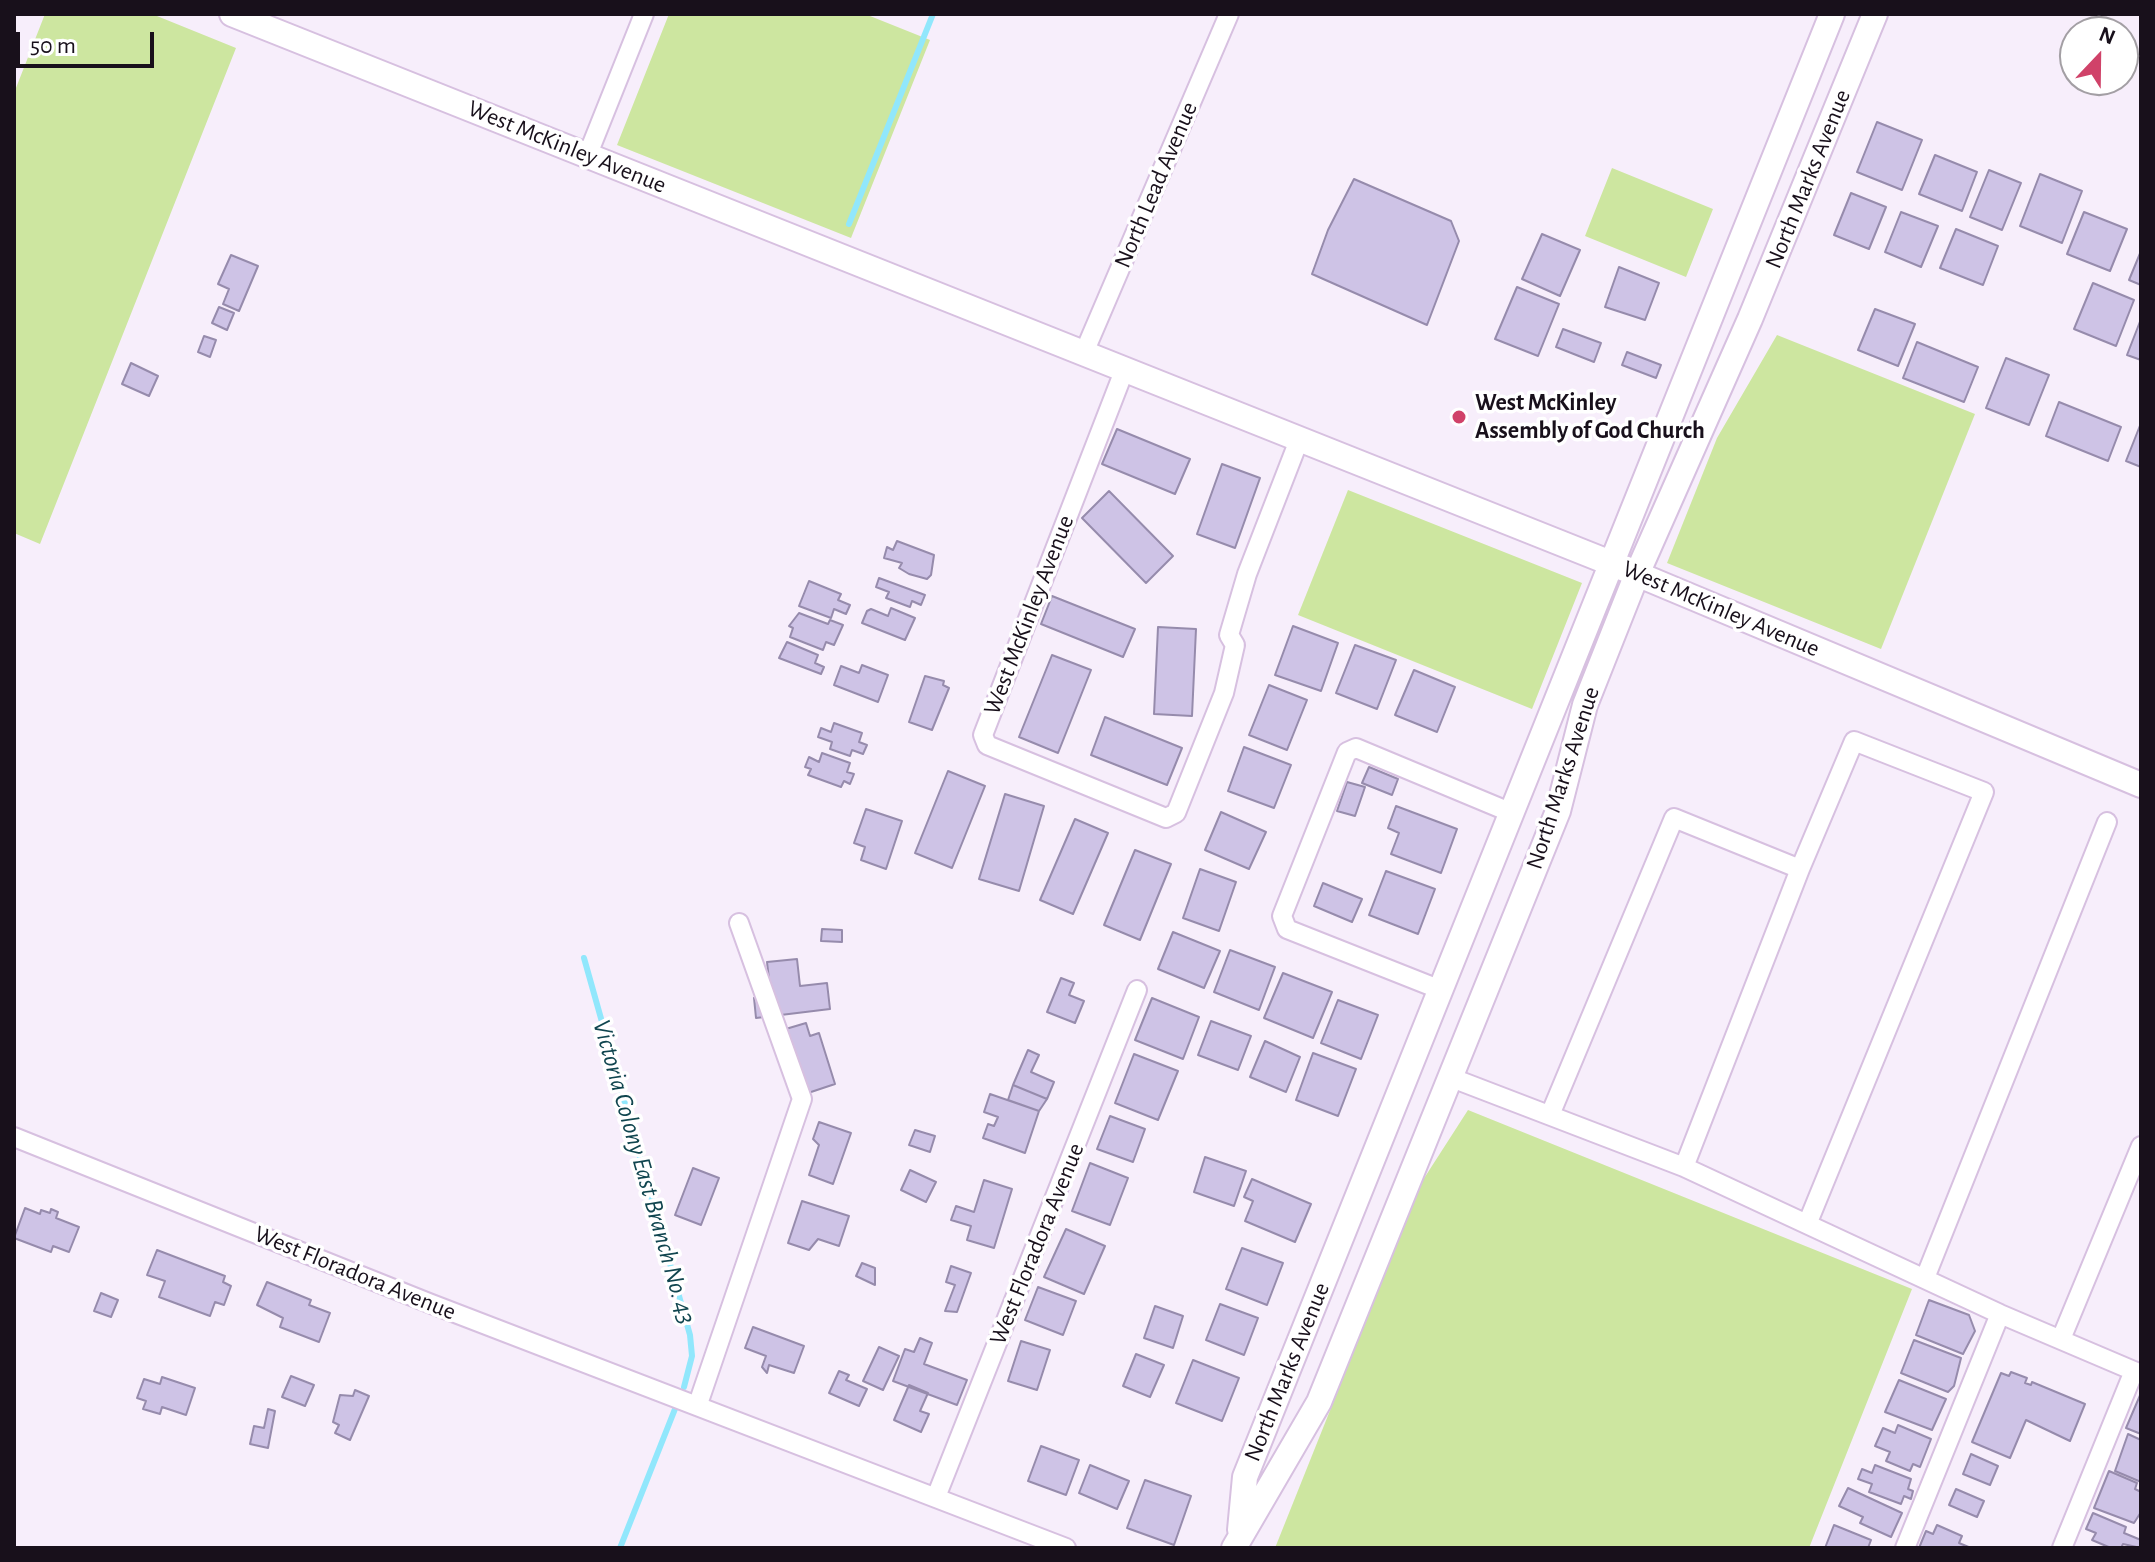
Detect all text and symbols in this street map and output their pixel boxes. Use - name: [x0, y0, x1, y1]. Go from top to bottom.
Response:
- scale bar: [20, 16, 158, 66]
- north arrow: [2059, 16, 2139, 96]
- text: N: [2096, 23, 2118, 49]
- text: 50 m: [30, 34, 76, 58]
- street label: North Marks Avenue: [1759, 85, 1857, 273]
- street label: West McKinley Avenue: [464, 94, 670, 200]
- street label: North Lead Avenue: [1108, 98, 1204, 272]
- place label: West McKinley Assembly of God Church: [1475, 389, 1705, 445]
- marker: West McKinley Assembly of God Church: [1450, 408, 1468, 426]
- street label: West McKinley Avenue: [978, 511, 1080, 719]
- street label: West McKinley Avenue: [1618, 554, 1824, 664]
- street label: North Marks Avenue: [1520, 683, 1606, 873]
- water label: Victoria Colony East Branch No. 43: [586, 1016, 702, 1328]
- street label: West Floradora Avenue: [983, 1139, 1091, 1349]
- street label: West Floradora Avenue: [250, 1219, 460, 1327]
- street label: North Marks Avenue: [1238, 1278, 1336, 1466]

